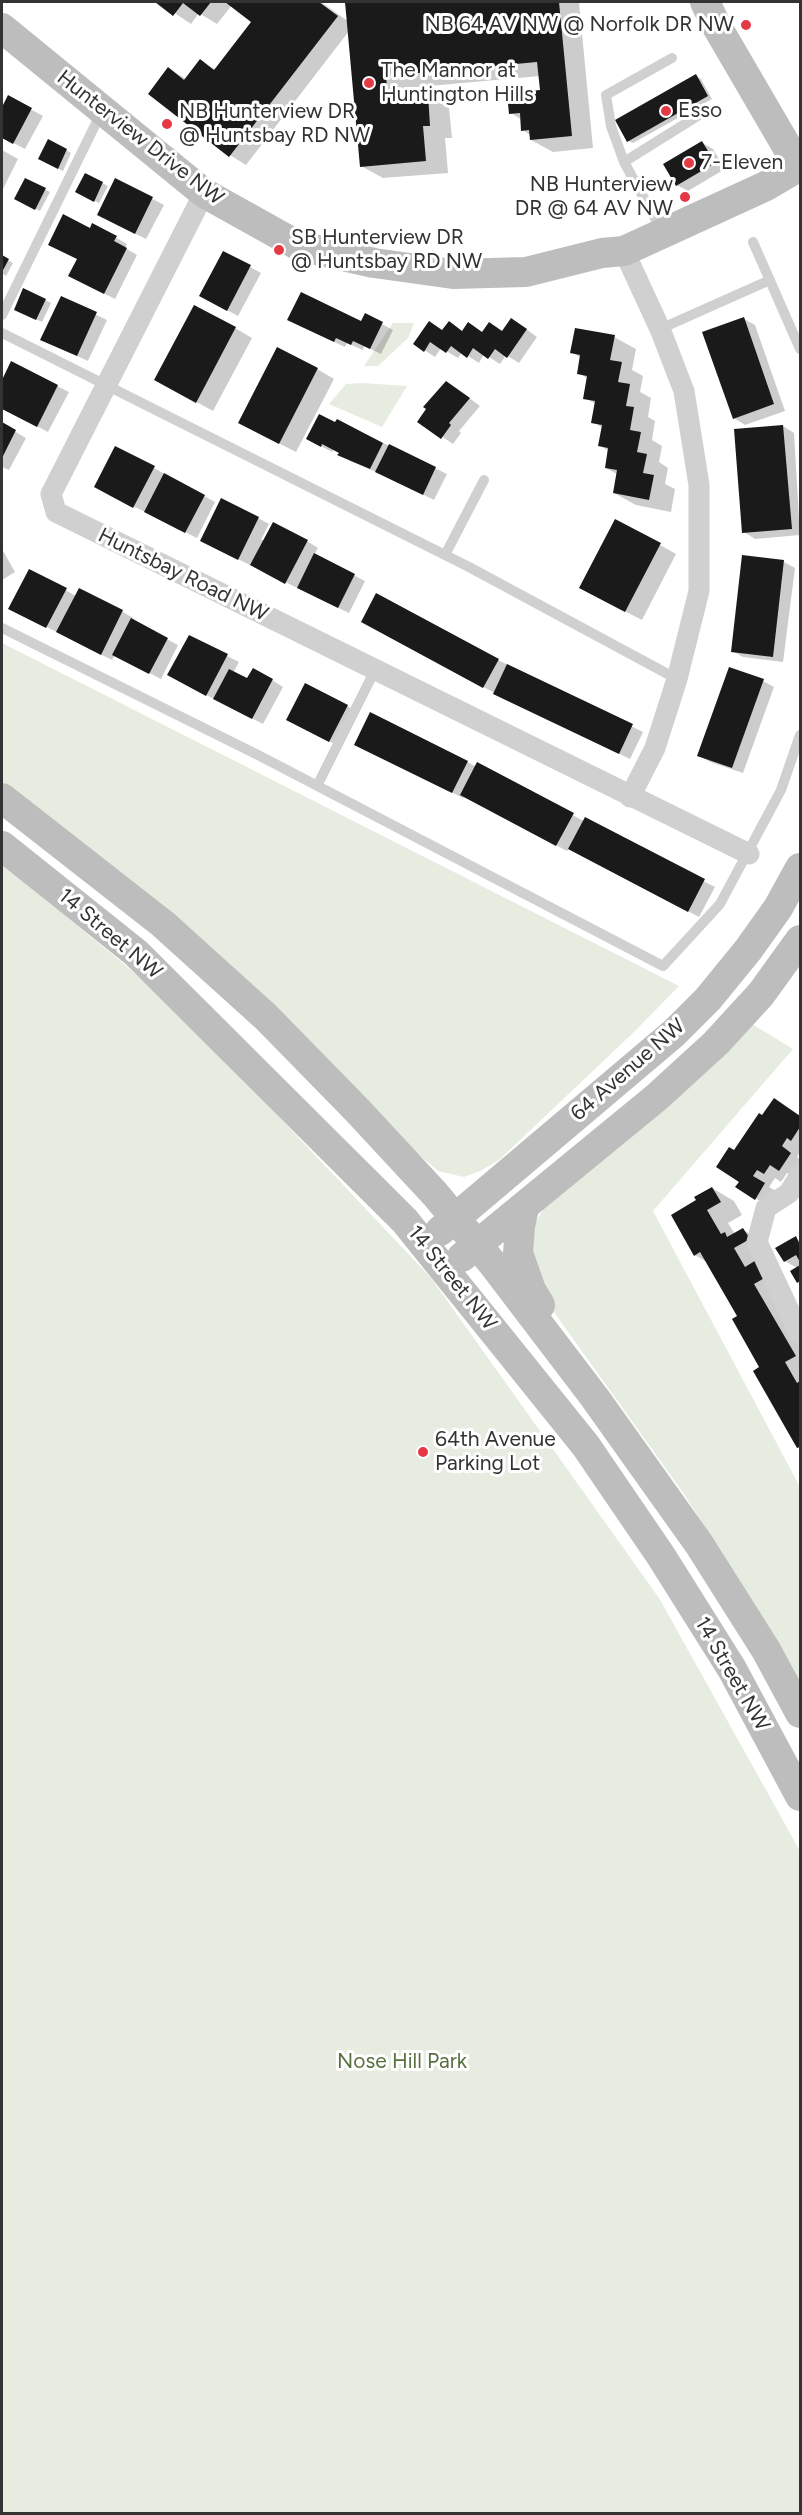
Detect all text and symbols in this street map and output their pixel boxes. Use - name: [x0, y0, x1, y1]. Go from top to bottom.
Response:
- place label: NB 64 AV NW @ Norfolk DR NW: [424, 12, 734, 38]
- marker: NB 64 AV NW @ Norfolk DR NW: [739, 18, 753, 32]
- place label: The Mannor at Huntington Hills: [381, 58, 534, 108]
- street label: Hunterview Drive NW: [52, 65, 228, 211]
- marker: The Mannor at Huntington Hills: [362, 76, 376, 90]
- place label: Esso: [678, 98, 722, 124]
- place label: NB Hunterview DR @ Huntsbay RD NW: [179, 99, 370, 149]
- marker: Esso: [659, 104, 673, 118]
- marker: NB Hunterview DR @ Huntsbay RD NW: [160, 117, 174, 131]
- place label: 7-Eleven: [701, 150, 783, 176]
- marker: 7-Eleven: [682, 156, 696, 170]
- place label: NB Hunterview DR @ 64 AV NW: [515, 172, 673, 222]
- marker: NB Hunterview DR @ 64 AV NW: [678, 190, 692, 204]
- place label: SB Hunterview DR @ Huntsbay RD NW: [291, 225, 482, 275]
- marker: SB Hunterview DR @ Huntsbay RD NW: [272, 243, 286, 257]
- street label: Huntsbay Road NW: [94, 523, 272, 627]
- street label: 14 Street NW: [53, 883, 167, 985]
- street label: 64 Avenue NW: [566, 1014, 690, 1126]
- street label: 14 Street NW: [402, 1221, 502, 1335]
- place label: 64th Avenue Parking Lot: [435, 1427, 556, 1477]
- marker: 64th Avenue Parking Lot: [416, 1445, 430, 1459]
- street label: 14 Street NW: [689, 1613, 775, 1735]
- park label: Nose Hill Park: [337, 2049, 467, 2075]

